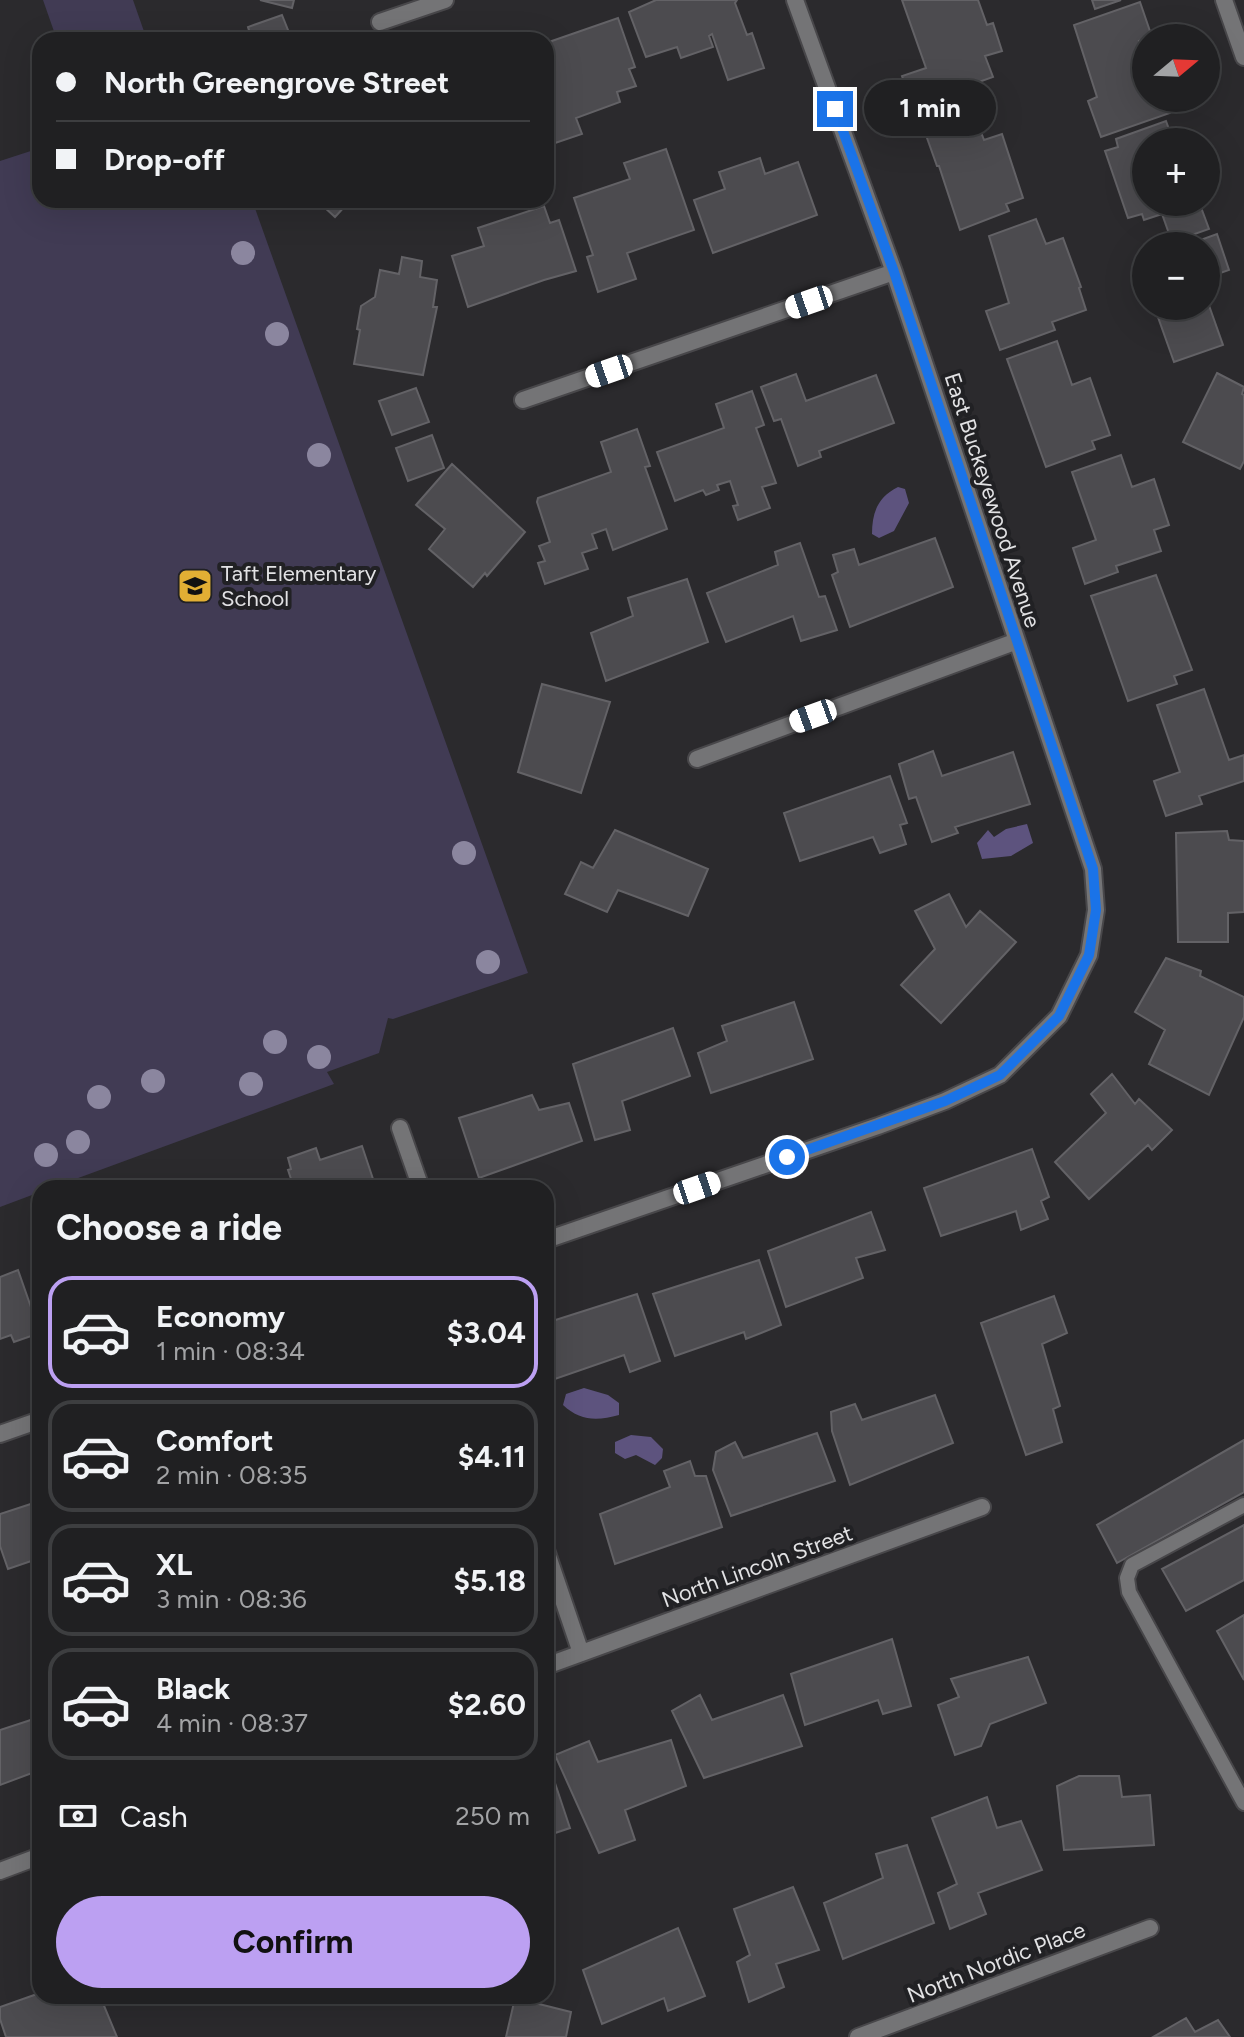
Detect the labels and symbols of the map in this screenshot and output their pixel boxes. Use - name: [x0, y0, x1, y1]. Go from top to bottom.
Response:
- north arrow: [1132, 24, 1220, 112]
- callout: 1 min: [863, 81, 995, 137]
- route end: [817, 91, 853, 127]
- car: [782, 283, 836, 321]
- car: [582, 352, 636, 390]
- street label: East Buckeyewood Avenue: [939, 369, 1047, 631]
- place label: Taft Elementary School: [221, 560, 377, 612]
- school or university icon: Taft Elementary School: [176, 567, 214, 605]
- car: [786, 697, 840, 735]
- route start: [769, 1139, 805, 1175]
- car: [670, 1169, 724, 1207]
- street label: North Lincoln Street: [658, 1519, 856, 1614]
- street label: North Nordic Place: [903, 1916, 1089, 2009]

